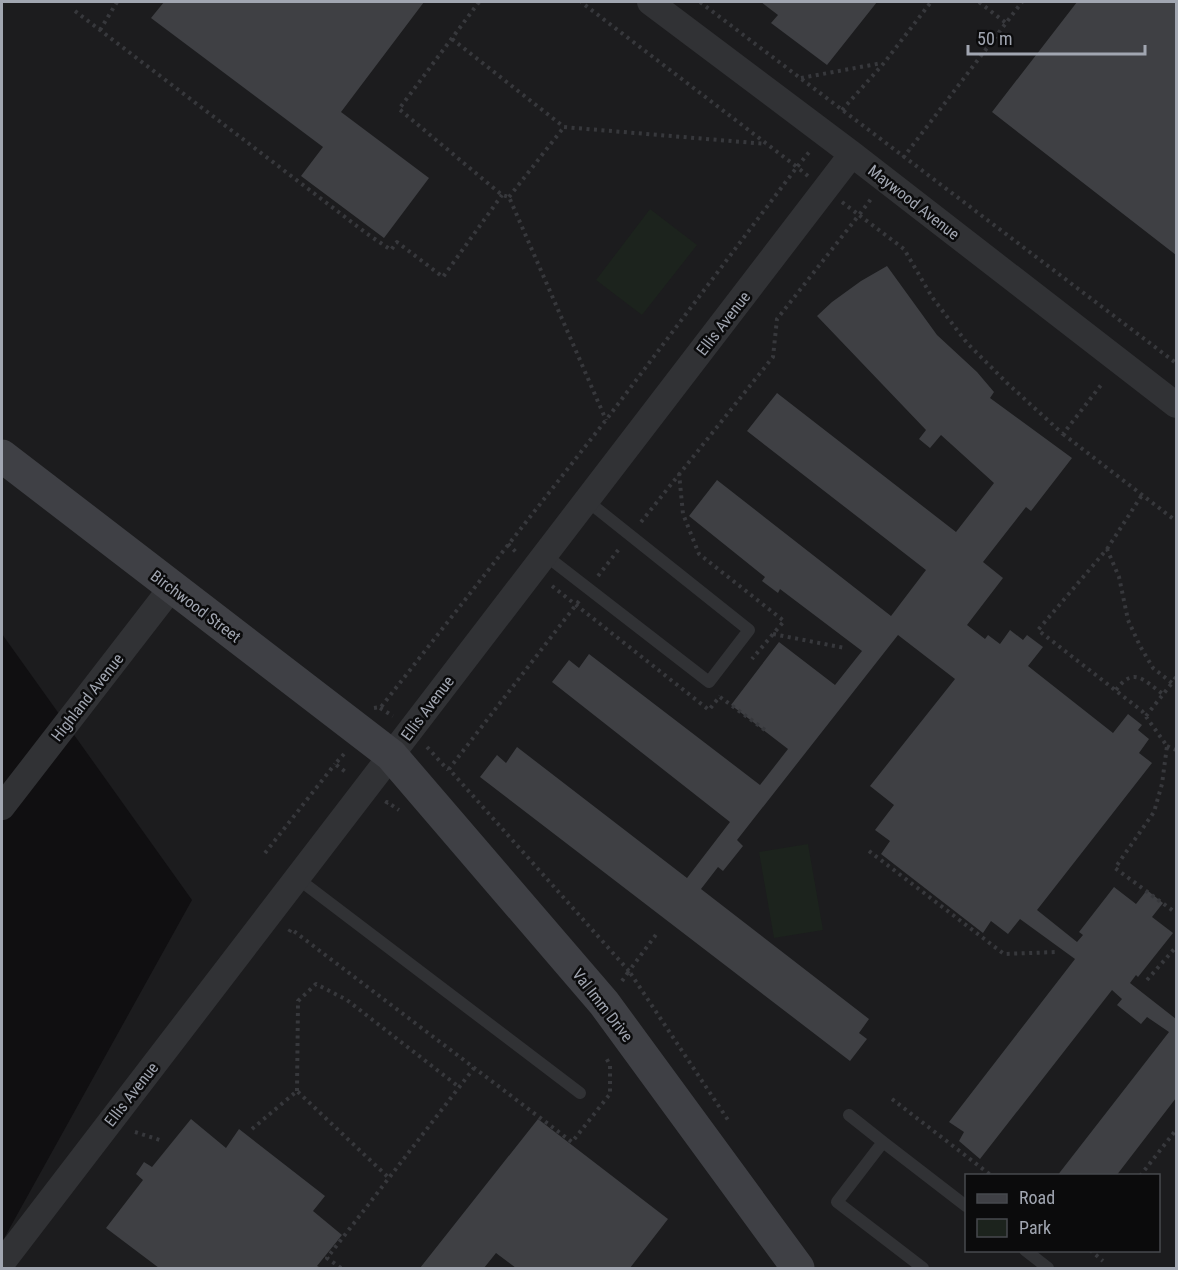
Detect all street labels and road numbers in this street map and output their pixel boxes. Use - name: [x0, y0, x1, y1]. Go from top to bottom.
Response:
- street label: Maywood Avenue: [864, 161, 963, 244]
- street label: Ellis Avenue: [693, 288, 754, 359]
- street label: Birchwood Street: [147, 566, 245, 647]
- street label: Highland Avenue: [47, 650, 128, 745]
- street label: Ellis Avenue: [397, 672, 458, 744]
- street label: Val Imm Drive: [568, 965, 637, 1046]
- street label: Ellis Avenue: [101, 1059, 162, 1130]

